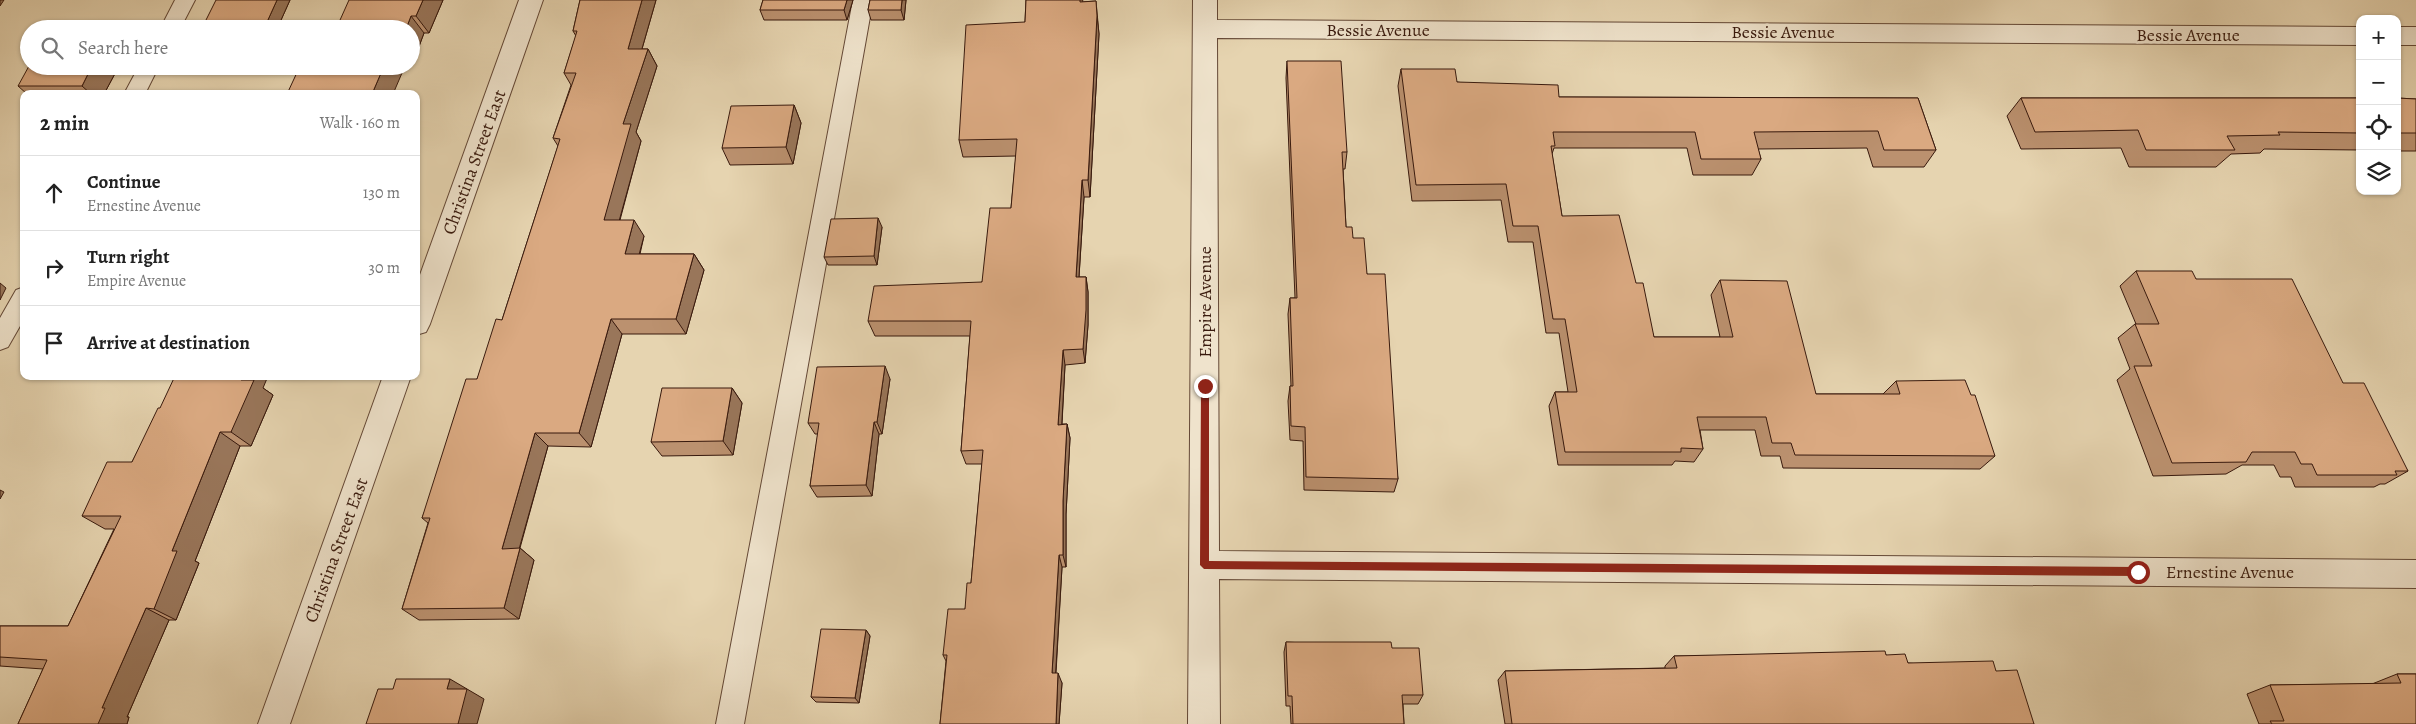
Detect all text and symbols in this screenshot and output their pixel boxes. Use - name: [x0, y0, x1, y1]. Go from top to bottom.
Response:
- map controls: [2356, 15, 2401, 195]
- button: +: [2356, 15, 2401, 60]
- street label: Bessie Avenue: [1326, 18, 1430, 42]
- search box: [20, 20, 420, 75]
- street label: Bessie Avenue: [1731, 20, 1835, 44]
- street label: Bessie Avenue: [2136, 23, 2240, 47]
- icon: search: [38, 34, 66, 62]
- text: Search here: [78, 35, 168, 61]
- button: −: [2356, 60, 2401, 105]
- street label: Christina Street East: [437, 86, 511, 238]
- button: locate: [2356, 105, 2401, 150]
- text: 2 min: [40, 109, 89, 137]
- text: Walk · 160 m: [320, 112, 400, 134]
- button: layers: [2356, 150, 2401, 195]
- text: Continue: [87, 169, 161, 195]
- icon: ahead: [40, 179, 68, 207]
- text: 130 m: [363, 182, 400, 204]
- text: Ernestine Avenue: [87, 195, 201, 217]
- text: Turn right: [87, 244, 169, 270]
- street label: Empire Avenue: [1193, 246, 1217, 358]
- icon: right: [40, 254, 68, 282]
- text: 30 m: [368, 257, 400, 279]
- text: Empire Avenue: [87, 270, 186, 292]
- icon: arrive: [40, 329, 68, 357]
- text: Arrive at destination: [87, 330, 250, 356]
- route end: [1194, 375, 1217, 398]
- street label: Christina Street East: [299, 474, 373, 626]
- street label: Ernestine Avenue: [2166, 560, 2294, 584]
- route start: [2127, 561, 2150, 584]

